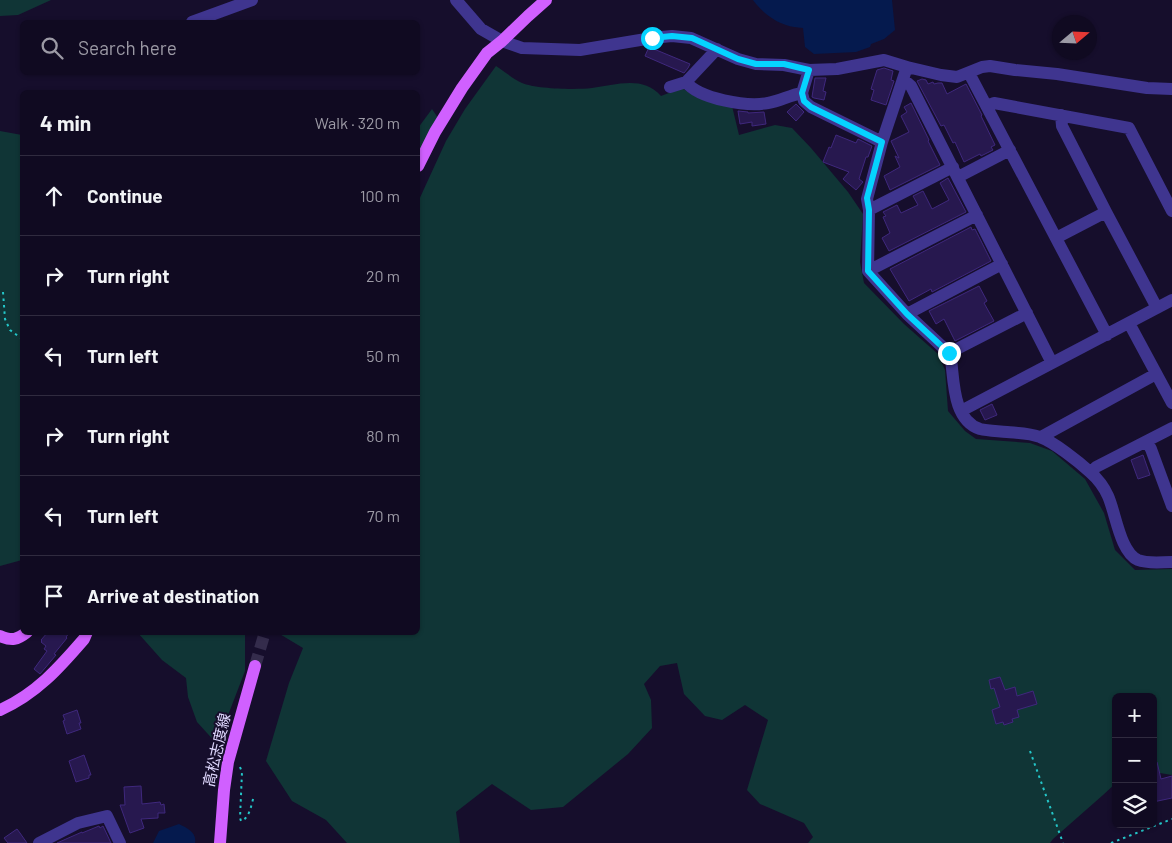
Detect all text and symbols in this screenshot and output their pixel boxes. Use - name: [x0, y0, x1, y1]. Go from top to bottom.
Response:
- north arrow: [1052, 15, 1097, 60]
- search box: [20, 20, 420, 75]
- route start: [641, 27, 664, 50]
- icon: search: [38, 34, 66, 62]
- text: Search here: [78, 36, 177, 59]
- text: 4 min: [40, 110, 91, 135]
- text: Walk · 320 m: [315, 113, 400, 132]
- icon: ahead: [40, 182, 68, 210]
- text: Continue: [87, 184, 163, 207]
- text: 100 m: [360, 186, 400, 205]
- icon: right: [40, 262, 68, 290]
- text: Turn right: [87, 264, 169, 287]
- text: 20 m: [366, 266, 400, 285]
- icon: left: [40, 342, 68, 370]
- route end: [938, 342, 961, 365]
- text: Turn left: [87, 344, 158, 367]
- text: 50 m: [366, 346, 400, 365]
- icon: right: [40, 422, 68, 450]
- text: Turn right: [87, 424, 169, 447]
- text: 80 m: [366, 426, 400, 445]
- icon: left: [40, 502, 68, 530]
- text: Turn left: [87, 504, 158, 527]
- text: 70 m: [367, 506, 400, 525]
- icon: arrive: [40, 582, 68, 610]
- text: Arrive at destination: [87, 584, 259, 607]
- map controls: [1112, 693, 1157, 828]
- button: +: [1112, 693, 1157, 738]
- street label: 高松志度線: [199, 711, 233, 788]
- button: −: [1112, 738, 1157, 783]
- button: layers: [1112, 783, 1157, 828]

